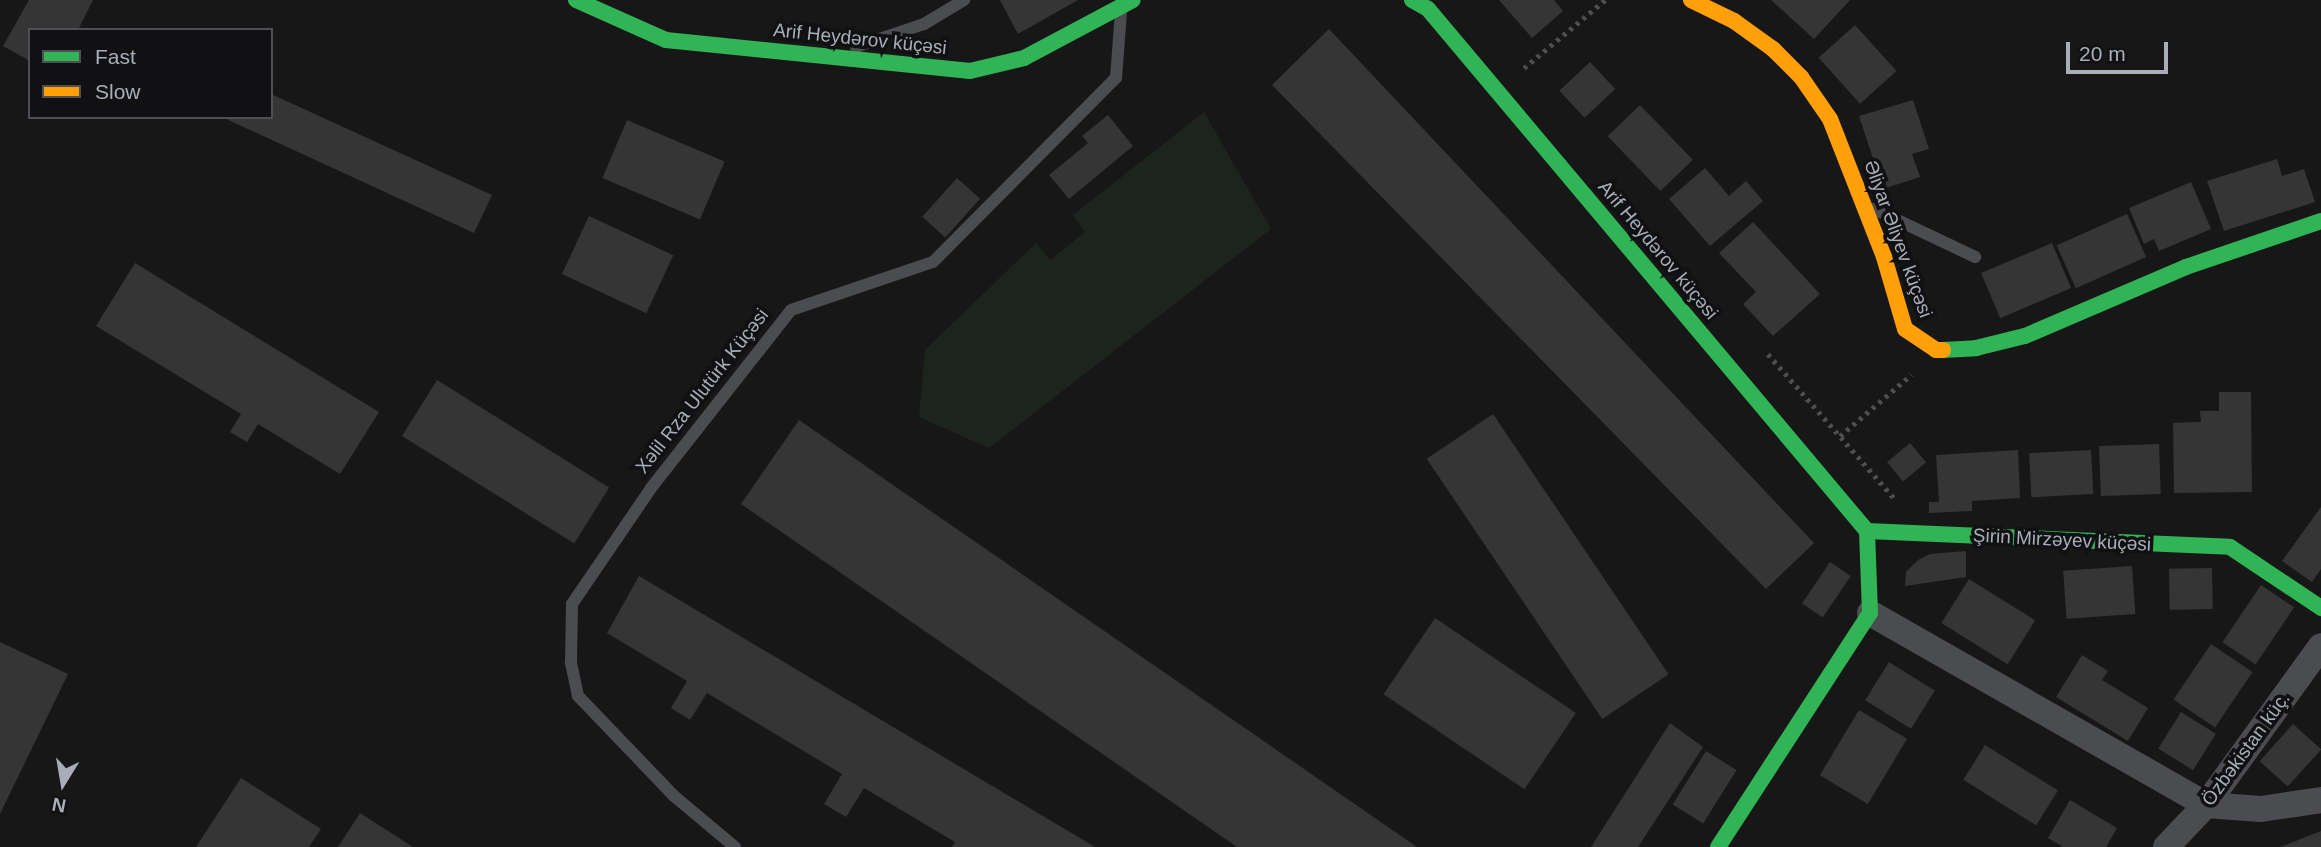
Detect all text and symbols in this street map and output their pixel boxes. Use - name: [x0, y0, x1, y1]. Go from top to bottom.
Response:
- street label: Arif Heydərov küçəsi: [772, 19, 948, 59]
- legend: [28, 28, 273, 119]
- scale bar: [2069, 28, 2170, 72]
- text: 20 m: [2079, 42, 2126, 65]
- text: Fast: [95, 45, 136, 68]
- text: Slow: [95, 80, 141, 103]
- street label: Əliyar Əliyev küçəsi: [1859, 157, 1937, 321]
- street label: Arif Heydərov küçəsi: [1593, 176, 1723, 324]
- street label: Xəlil Rza Ulutürk Küçəsi: [631, 304, 773, 478]
- street label: Şirin Mirzəyev küçəsi: [1972, 524, 2152, 556]
- street label: Özbəkistan küç.: [2197, 688, 2295, 810]
- north arrow: [28, 749, 98, 819]
- text: N: [50, 793, 68, 817]

